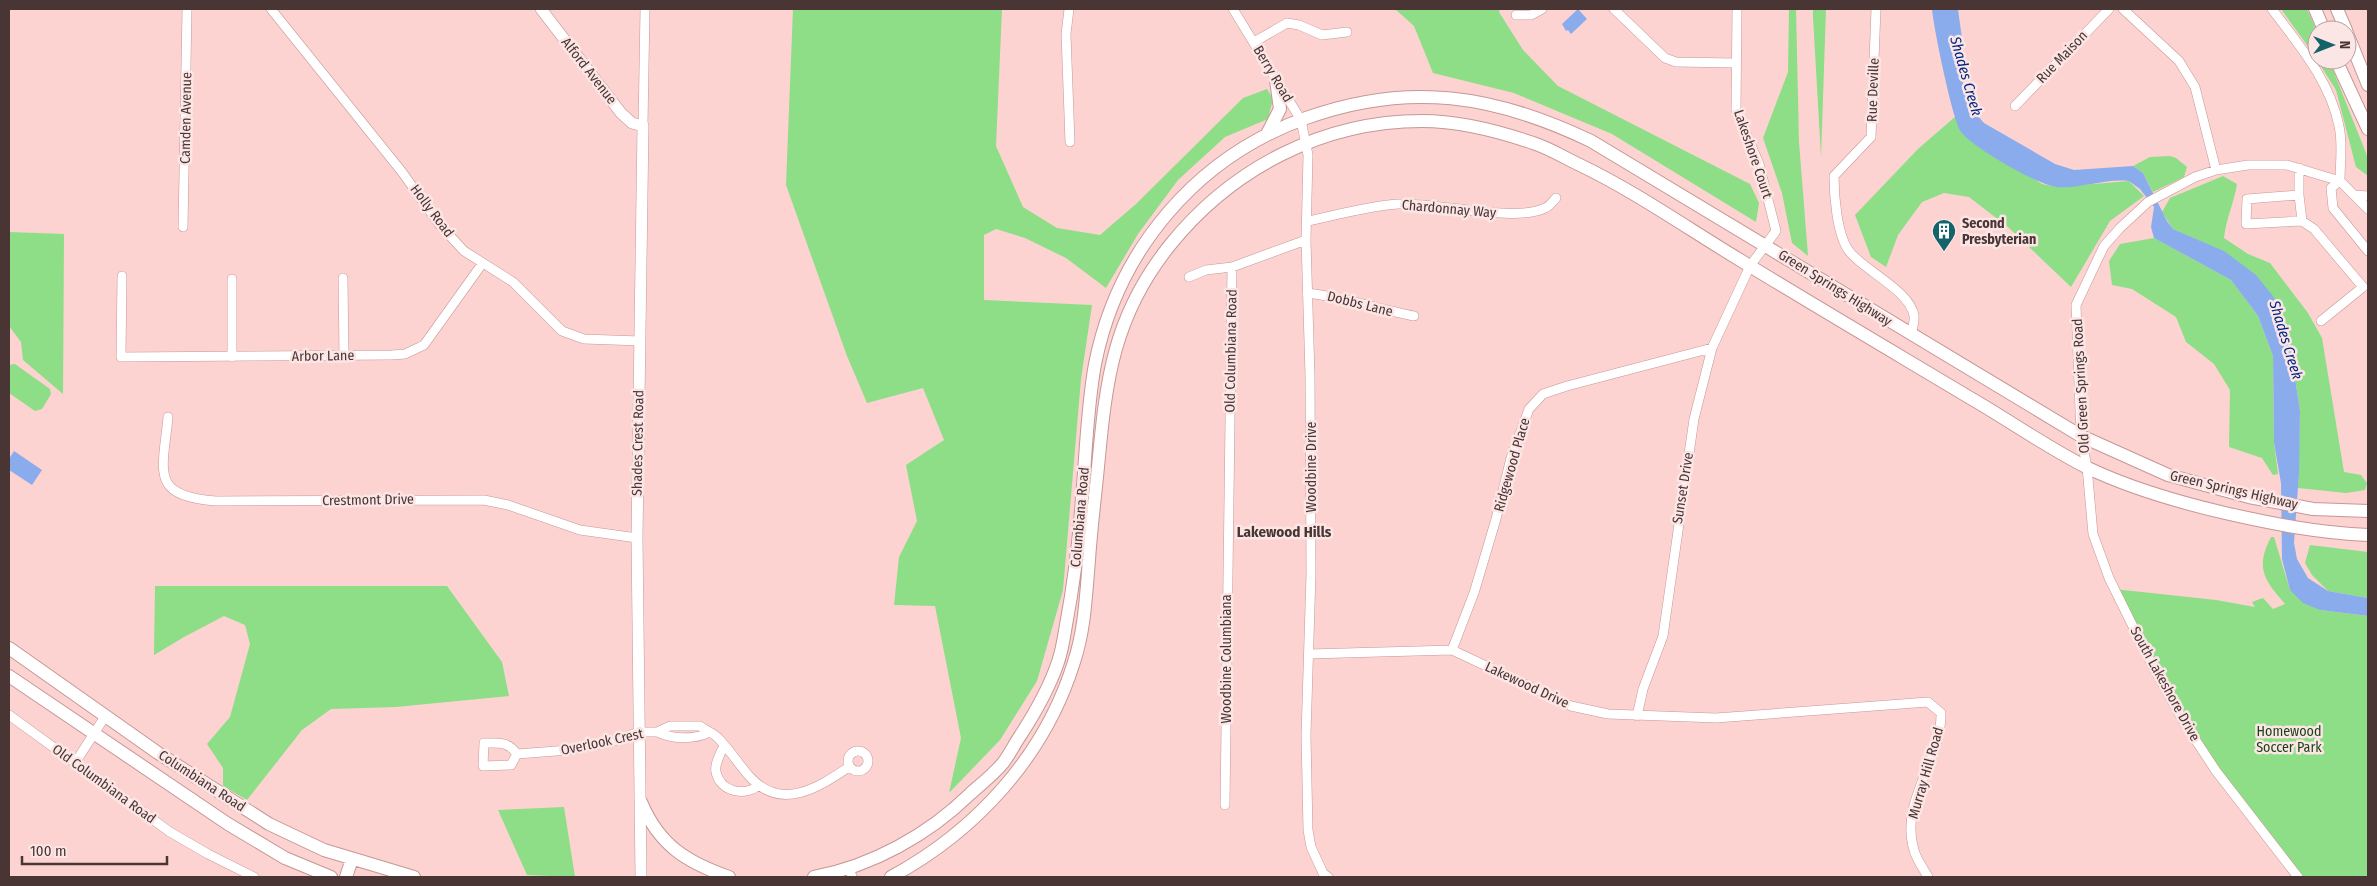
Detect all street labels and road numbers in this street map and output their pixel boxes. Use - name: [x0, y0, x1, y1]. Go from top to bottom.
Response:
- street label: Rue Maison: [2033, 27, 2091, 87]
- street label: Alford Avenue: [558, 34, 620, 108]
- street label: Berry Road: [1250, 43, 1296, 105]
- street label: Rue Deville: [1863, 58, 1883, 122]
- street label: Camden Avenue: [177, 72, 195, 164]
- street label: Lakeshore Court: [1730, 107, 1776, 201]
- street label: Holly Road: [407, 181, 457, 241]
- street label: Chardonnay Way: [1401, 196, 1498, 222]
- street label: Green Springs Highway: [1775, 246, 1896, 330]
- street label: Dobbs Lane: [1325, 288, 1395, 320]
- street label: Old Columbiana Road: [1221, 289, 1241, 413]
- street label: Old Green Springs Road: [2069, 318, 2093, 454]
- street label: Arbor Lane: [292, 347, 354, 365]
- street label: Shades Crest Road: [629, 390, 647, 496]
- street label: Ridgewood Place: [1490, 416, 1534, 514]
- street label: Woodbine Drive: [1303, 422, 1320, 512]
- street label: Sunset Drive: [1669, 451, 1697, 525]
- street label: Columbiana Road: [1067, 466, 1093, 568]
- street label: Green Springs Highway: [2168, 467, 2300, 513]
- street label: Crestmont Drive: [322, 491, 414, 509]
- street label: Woodbine Columbiana: [1218, 594, 1235, 724]
- street label: South Lakeshore Drive: [2126, 624, 2204, 744]
- street label: Lakewood Drive: [1482, 658, 1572, 712]
- street label: Overlook Crest: [559, 725, 645, 759]
- street label: Murray Hill Road: [1905, 725, 1947, 821]
- street label: Old Columbiana Road: [49, 741, 159, 827]
- street label: Columbiana Road: [155, 747, 249, 815]

